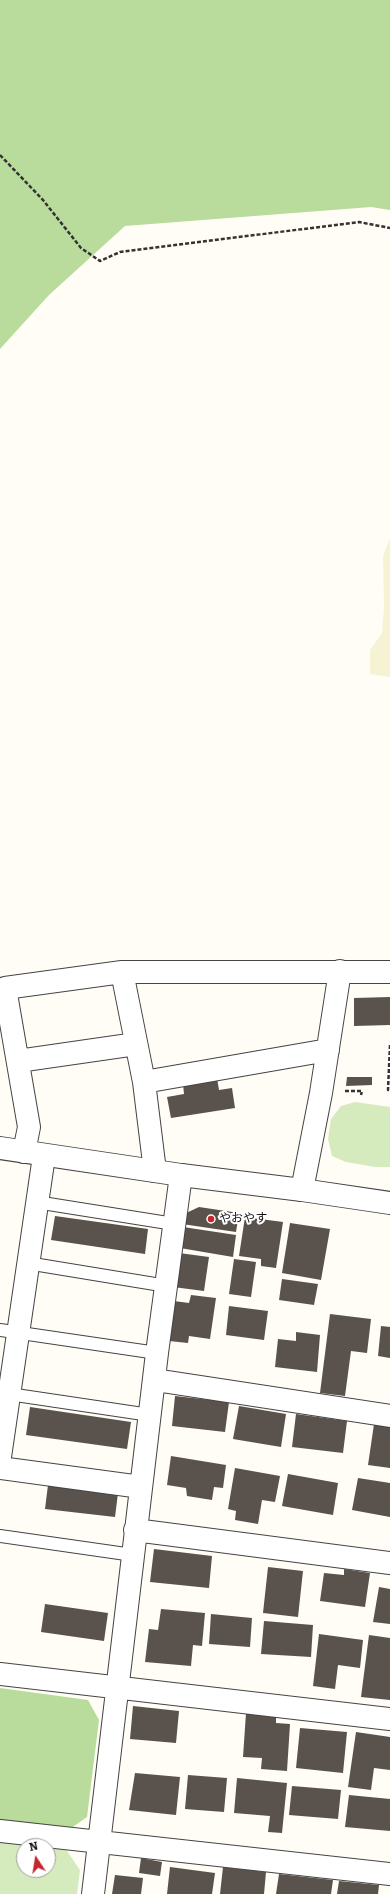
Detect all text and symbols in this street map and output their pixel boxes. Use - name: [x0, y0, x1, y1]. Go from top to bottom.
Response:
- place label: やおやす: [219, 1212, 267, 1226]
- marker: やおやす: [206, 1214, 216, 1224]
- north arrow: [16, 1838, 56, 1878]
- text: N: [28, 1840, 39, 1854]

